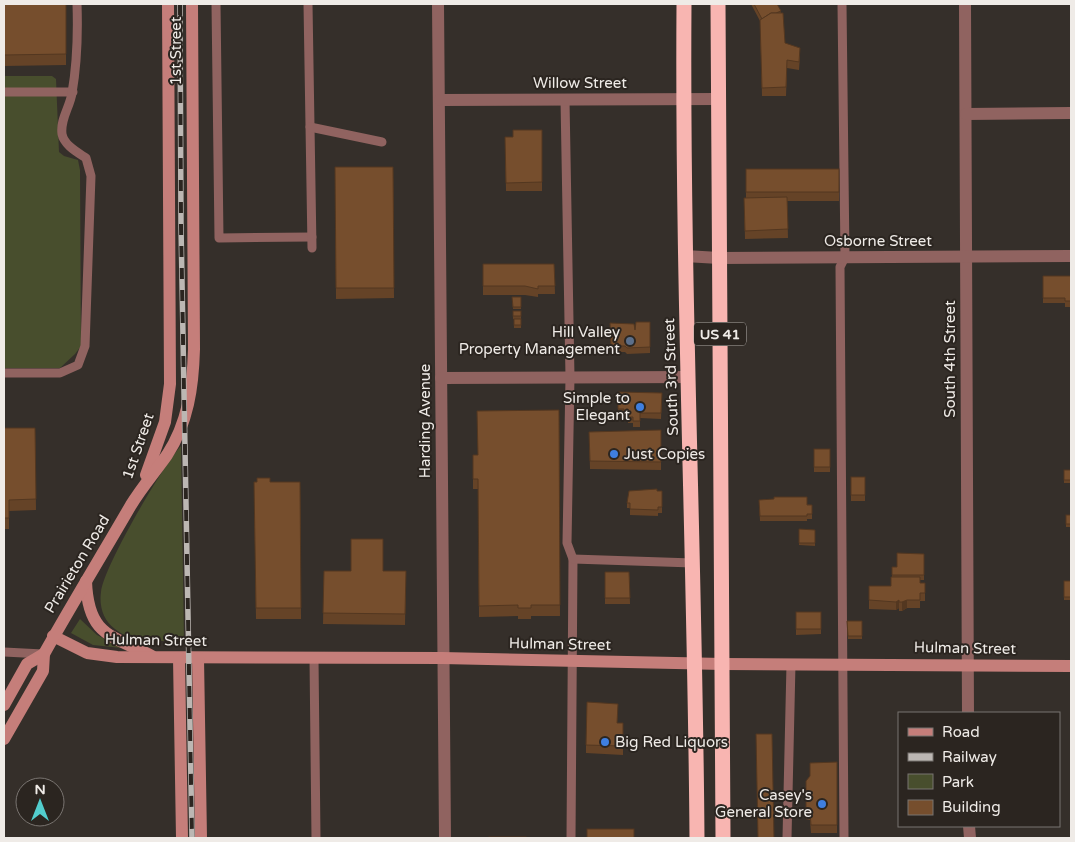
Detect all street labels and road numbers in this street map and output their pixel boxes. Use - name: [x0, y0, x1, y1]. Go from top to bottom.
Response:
- street label: 1st Street: [167, 16, 185, 86]
- street label: Willow Street: [533, 74, 627, 92]
- street label: Osborne Street: [824, 232, 932, 250]
- street label: South 4th Street: [941, 300, 959, 418]
- street label: South 3rd Street: [660, 318, 682, 436]
- road number: US 41: [694, 322, 746, 346]
- street label: Harding Avenue: [416, 364, 434, 478]
- street label: 1st Street: [118, 410, 158, 482]
- street label: Prairieton Road: [41, 512, 113, 616]
- street label: Hulman Street: [105, 630, 207, 650]
- street label: Hulman Street: [509, 634, 611, 654]
- street label: Hulman Street: [914, 638, 1016, 658]

